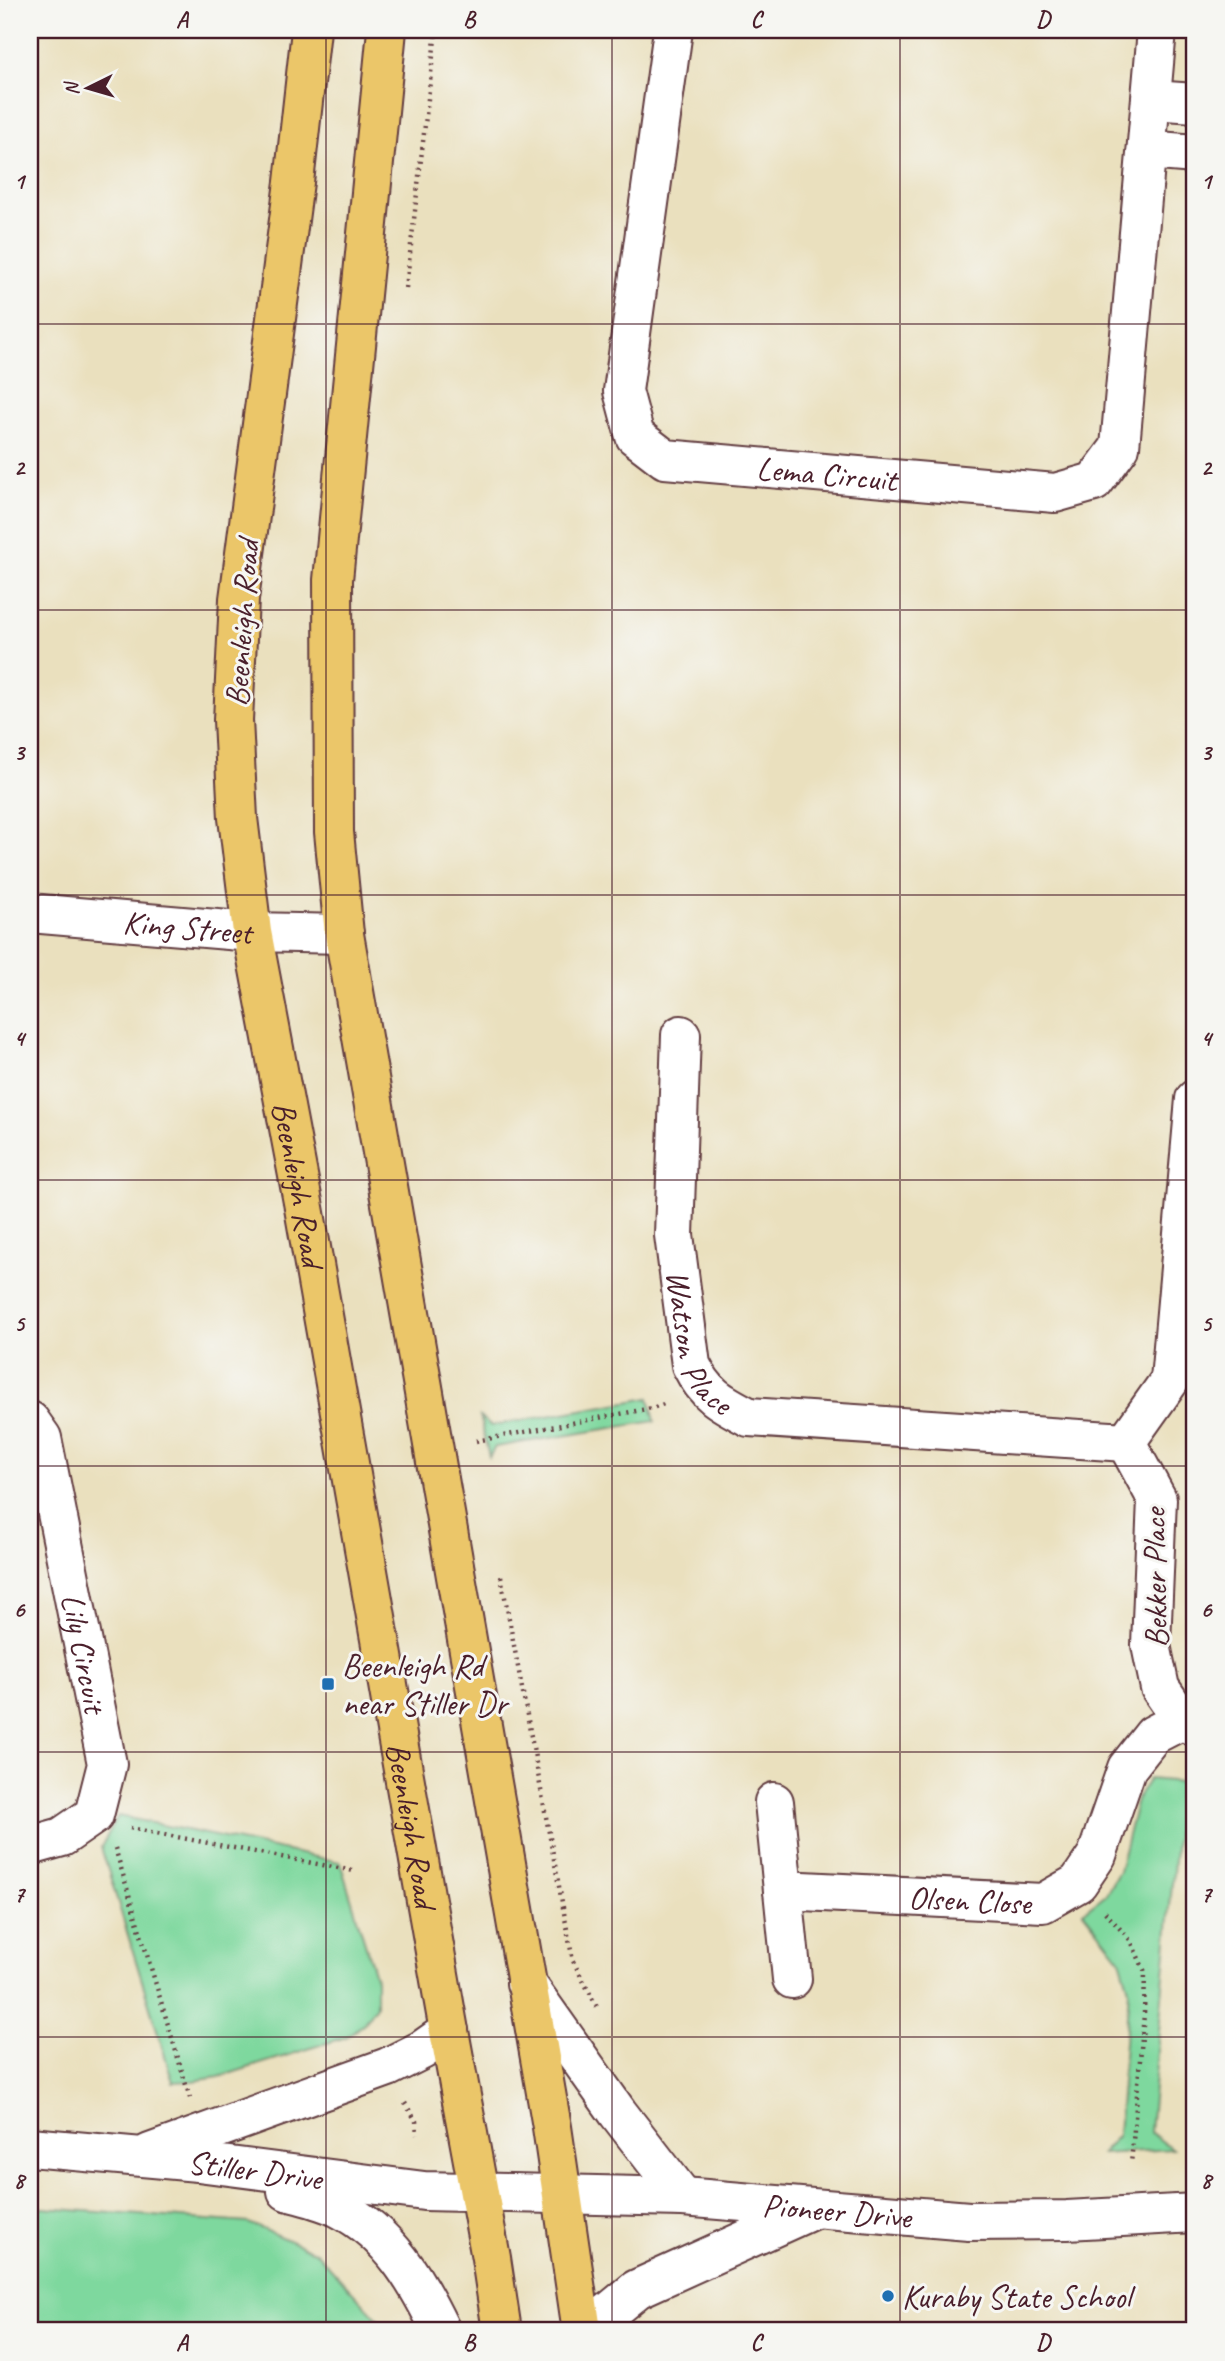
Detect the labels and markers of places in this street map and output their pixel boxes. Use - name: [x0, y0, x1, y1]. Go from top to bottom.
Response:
- place label: Beenleigh Rd near Stiller Dr: [342, 1645, 510, 1725]
- marker: Beenleigh Rd near Stiller Dr: [320, 1676, 336, 1692]
- place label: Kuraby State School: [902, 2276, 1136, 2318]
- marker: Kuraby State School: [880, 2288, 896, 2304]

